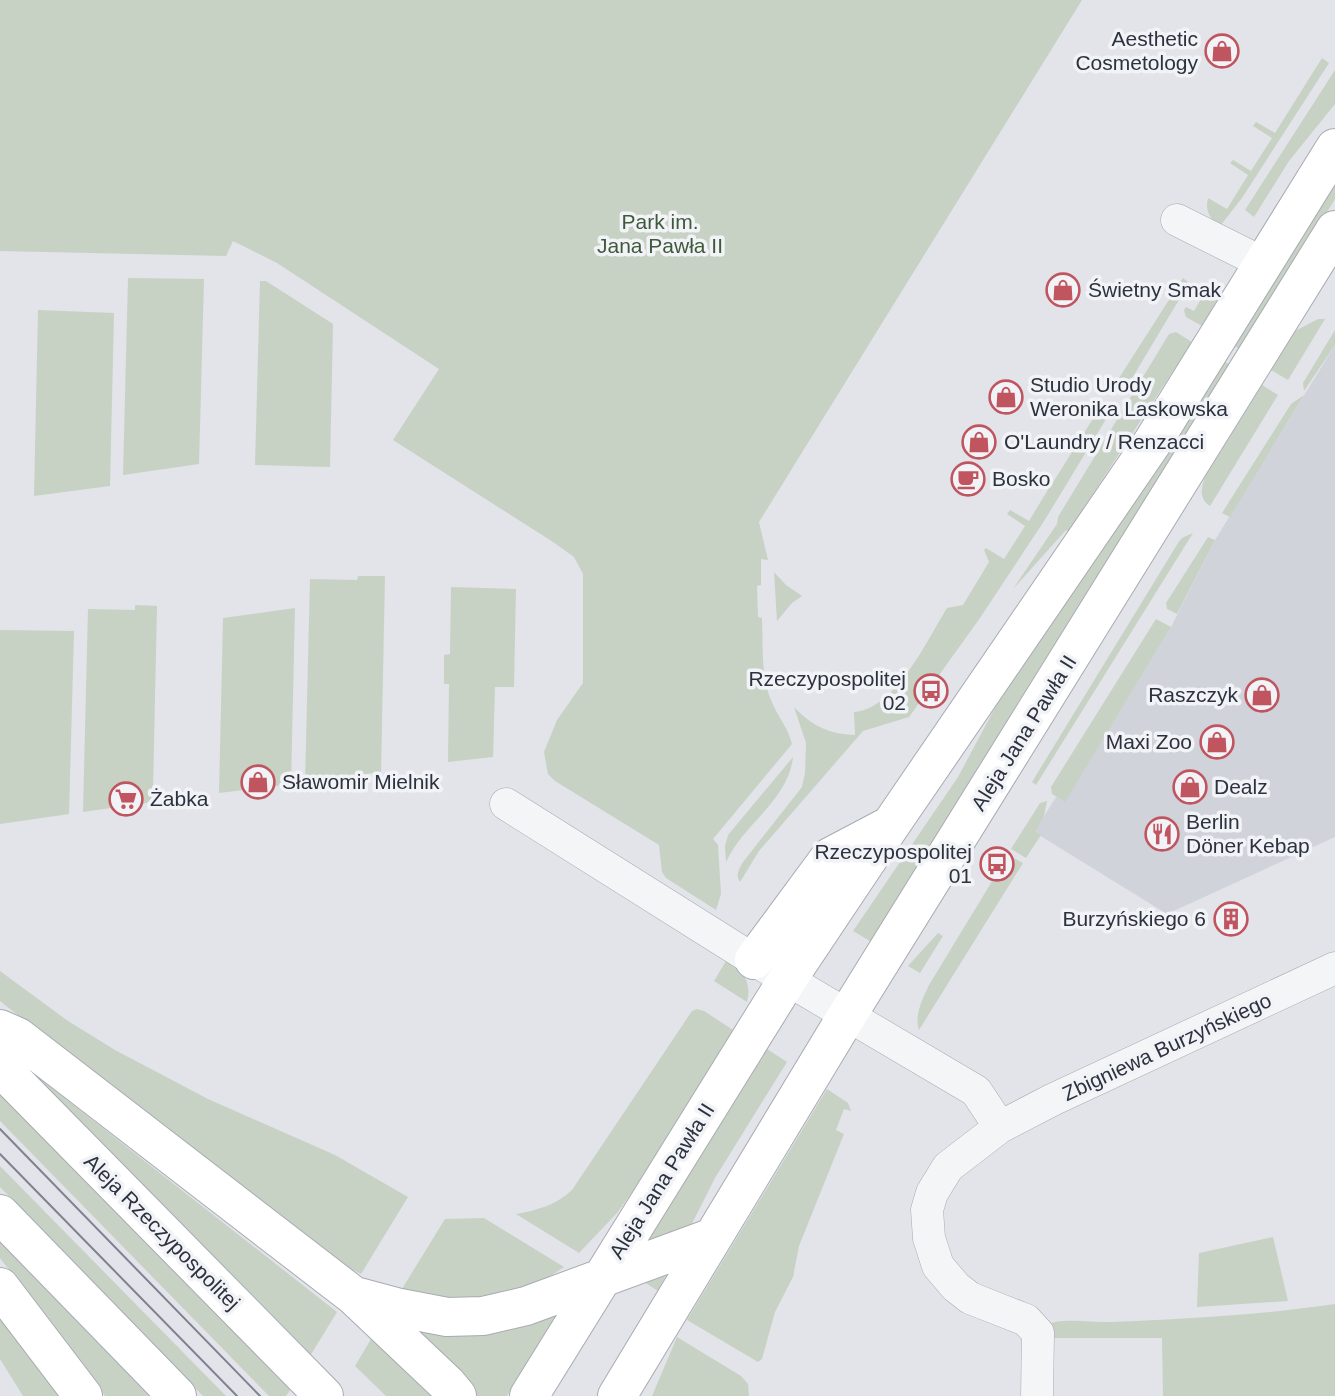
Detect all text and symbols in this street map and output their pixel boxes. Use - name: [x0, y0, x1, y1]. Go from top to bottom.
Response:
- place label: Aesthetic Cosmetology: [1075, 27, 1198, 74]
- shop icon: Aesthetic Cosmetology: [1203, 32, 1241, 70]
- park label: Park im. Jana Pawła II: [597, 210, 723, 257]
- shop icon: Świetny Smak: [1044, 271, 1082, 309]
- place label: Świetny Smak: [1088, 278, 1222, 301]
- place label: Studio Urody Weronika Laskowska: [1030, 373, 1228, 420]
- shop icon: Studio Urody Weronika Laskowska: [987, 378, 1025, 416]
- shop icon: O'Laundry / Renzacci: [960, 423, 998, 461]
- place label: O'Laundry / Renzacci: [1004, 430, 1204, 453]
- cafe icon: Bosko: [949, 460, 987, 498]
- place label: Bosko: [992, 467, 1050, 490]
- street label: Aleja Jana Pawła II: [966, 651, 1081, 815]
- place label: Rzeczypospolitej 02: [748, 667, 906, 714]
- bus stop icon: Rzeczypospolitej 02: [912, 672, 950, 710]
- shop icon: Raszczyk: [1243, 676, 1281, 714]
- place label: Raszczyk: [1148, 683, 1238, 706]
- shop icon: Maxi Zoo: [1198, 723, 1236, 761]
- place label: Maxi Zoo: [1106, 730, 1192, 753]
- shop icon: Sławomir Mielnik: [239, 763, 277, 801]
- shop icon: Dealz: [1171, 768, 1209, 806]
- place label: Sławomir Mielnik: [282, 770, 440, 793]
- place label: Dealz: [1214, 775, 1268, 798]
- supermarket icon: Żabka: [107, 780, 145, 818]
- place label: Żabka: [150, 787, 209, 810]
- place label: Berlin Döner Kebap: [1186, 810, 1310, 857]
- restaurant icon: Berlin Döner Kebap: [1143, 815, 1181, 853]
- place label: Rzeczypospolitej 01: [814, 840, 972, 887]
- bus stop icon: Rzeczypospolitej 01: [978, 845, 1016, 883]
- building icon: Burzyńskiego 6: [1212, 900, 1250, 938]
- place label: Burzyńskiego 6: [1062, 907, 1206, 930]
- street label: Zbigniewa Burzyńskiego: [1059, 988, 1275, 1105]
- street label: Aleja Jana Pawła II: [604, 1099, 719, 1263]
- street label: Aleja Rzeczypospolitej: [80, 1149, 245, 1314]

